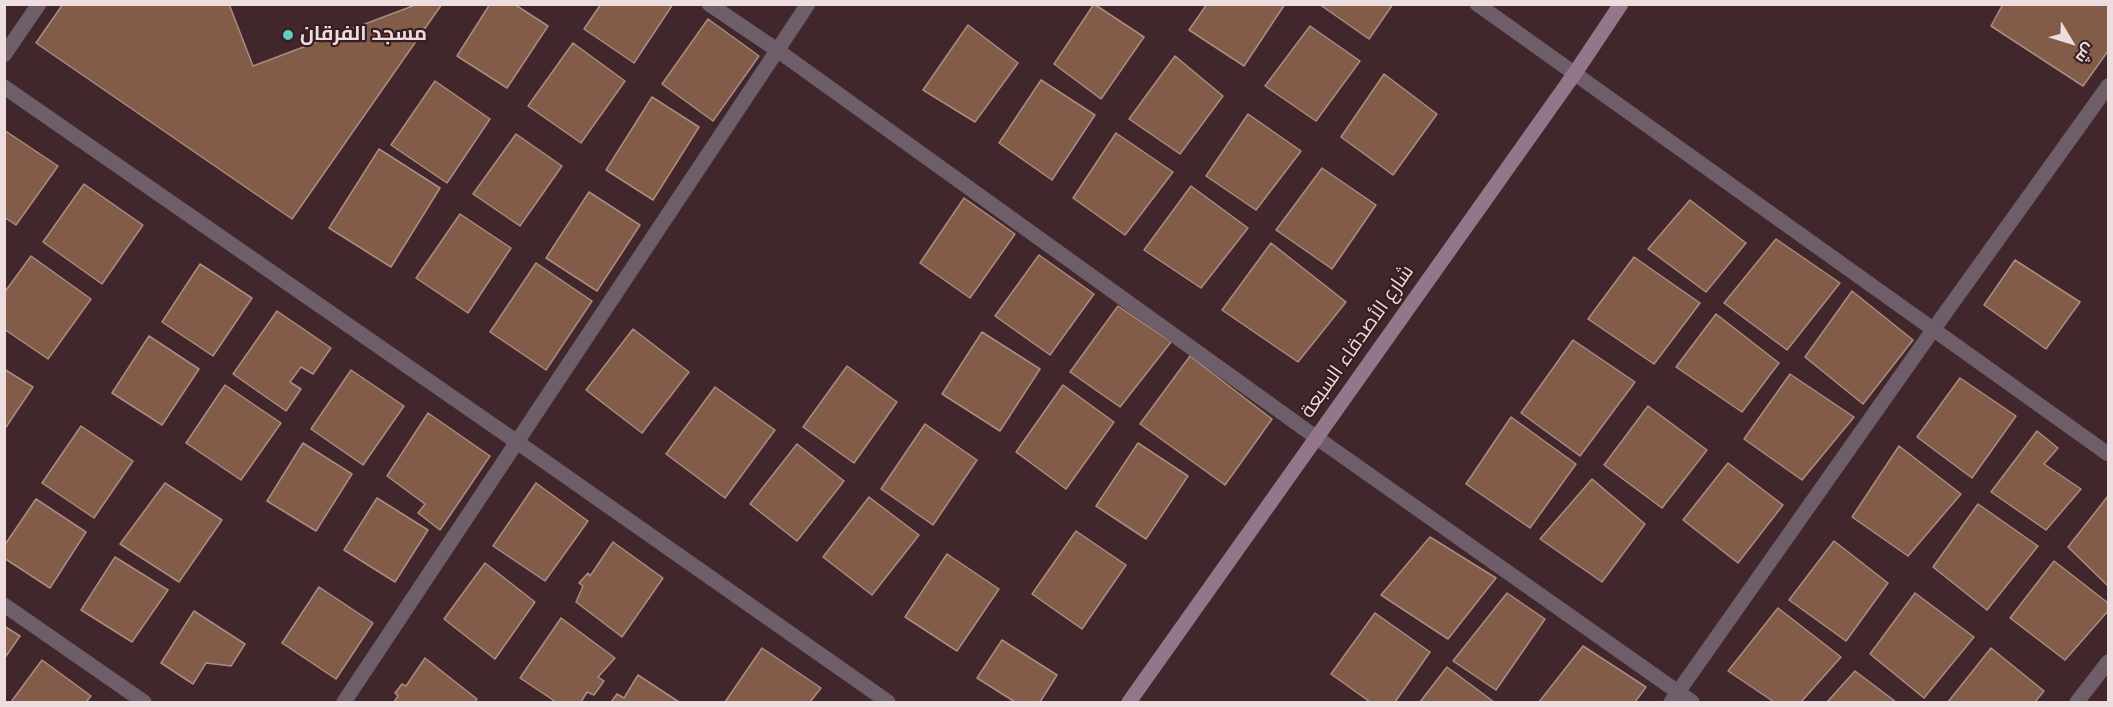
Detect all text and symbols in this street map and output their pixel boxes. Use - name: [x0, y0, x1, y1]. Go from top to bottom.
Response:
- north arrow: [2041, 12, 2101, 72]
- place label: مسجد الفرقان: [300, 23, 427, 47]
- marker: مسجد الفرقان: [281, 28, 295, 42]
- text: ش: [2072, 39, 2099, 67]
- street label: شارع الأصدقاء السبعة: [1296, 261, 1420, 423]

